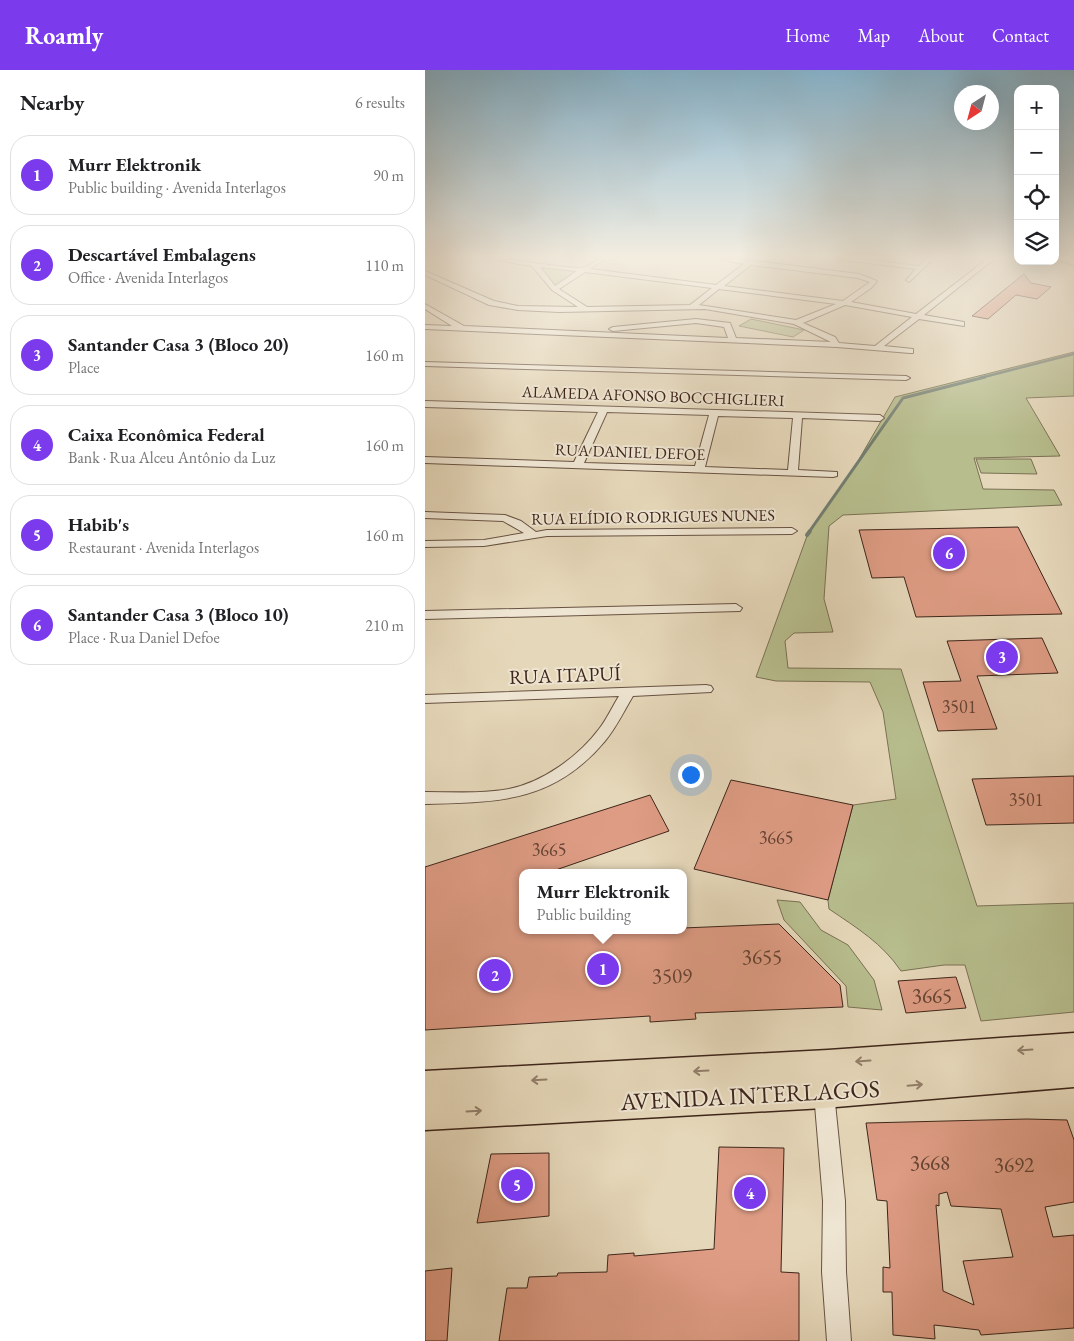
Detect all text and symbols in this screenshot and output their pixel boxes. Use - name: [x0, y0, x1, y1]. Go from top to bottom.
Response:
- text: Roamly: [25, 20, 103, 51]
- text: Home: [785, 24, 830, 47]
- text: Map: [858, 24, 890, 47]
- text: About: [918, 24, 964, 47]
- text: Contact: [992, 24, 1049, 47]
- north arrow: [954, 85, 999, 130]
- map controls: [1014, 85, 1059, 265]
- button: +: [1014, 85, 1059, 130]
- text: Nearby: [20, 89, 84, 116]
- text: 6 results: [355, 92, 405, 113]
- button: −: [1014, 130, 1059, 175]
- text: Murr Elektronik: [68, 152, 201, 177]
- text: 1: [33, 165, 41, 186]
- text: 90 m: [373, 165, 404, 186]
- button: locate: [1014, 175, 1059, 220]
- text: Public building · Avenida Interlagos: [68, 177, 286, 198]
- button: layers: [1014, 220, 1059, 265]
- text: Descartável Embalagens: [68, 242, 256, 267]
- text: 2: [33, 255, 41, 276]
- text: 110 m: [365, 255, 404, 276]
- text: Office · Avenida Interlagos: [68, 267, 228, 288]
- text: Santander Casa 3 (Bloco 20): [68, 332, 289, 357]
- text: 3: [33, 345, 41, 366]
- text: 160 m: [365, 345, 404, 366]
- text: Place: [68, 357, 100, 378]
- street label: ALAMEDA AFONSO BOCCHIGLIERI: [520, 381, 785, 411]
- text: Caixa Econômica Federal: [68, 422, 265, 447]
- text: 4: [33, 435, 41, 456]
- text: 160 m: [365, 435, 404, 456]
- street label: RUA DANIEL DEFOE: [555, 439, 705, 465]
- text: Bank · Rua Alceu Antônio da Luz: [68, 447, 275, 468]
- street label: RUA ELÍDIO RODRIGUES NUNES: [531, 504, 775, 530]
- text: Habib's: [68, 512, 129, 537]
- text: 5: [33, 525, 41, 546]
- text: 160 m: [365, 525, 404, 546]
- pin: 6: [933, 534, 965, 572]
- text: Restaurant · Avenida Interlagos: [68, 537, 259, 558]
- text: Santander Casa 3 (Bloco 10): [68, 602, 289, 627]
- text: 6: [33, 615, 41, 636]
- text: 210 m: [365, 615, 404, 636]
- text: Place · Rua Daniel Defoe: [68, 627, 220, 648]
- pin: 3: [986, 638, 1018, 676]
- street label: RUA ITAPUÍ: [509, 660, 622, 690]
- house number: 3501: [942, 695, 976, 718]
- your location: [678, 762, 704, 788]
- house number: 3501: [1009, 788, 1043, 811]
- house number: 3665: [759, 826, 793, 849]
- house number: 3665: [532, 838, 566, 861]
- popup: [519, 869, 687, 934]
- text: Murr Elektronik: [536, 879, 670, 904]
- text: Public building: [536, 904, 631, 925]
- house number: 3655: [742, 943, 782, 970]
- pin: 1: [587, 950, 619, 988]
- pin: 2: [479, 956, 511, 994]
- house number: 3509: [652, 962, 692, 989]
- house number: 3665: [912, 982, 952, 1009]
- one-way arrow: [1018, 1045, 1034, 1054]
- one-way arrow: [856, 1057, 872, 1066]
- one-way arrow: [693, 1067, 709, 1076]
- street label: AVENIDA INTERLAGOS: [619, 1073, 880, 1117]
- one-way arrow: [531, 1075, 548, 1085]
- one-way arrow: [907, 1081, 923, 1090]
- one-way arrow: [465, 1106, 481, 1116]
- house number: 3668: [910, 1149, 950, 1176]
- house number: 3692: [994, 1151, 1034, 1178]
- pin: 5: [501, 1166, 533, 1204]
- pin: 4: [734, 1174, 766, 1212]

